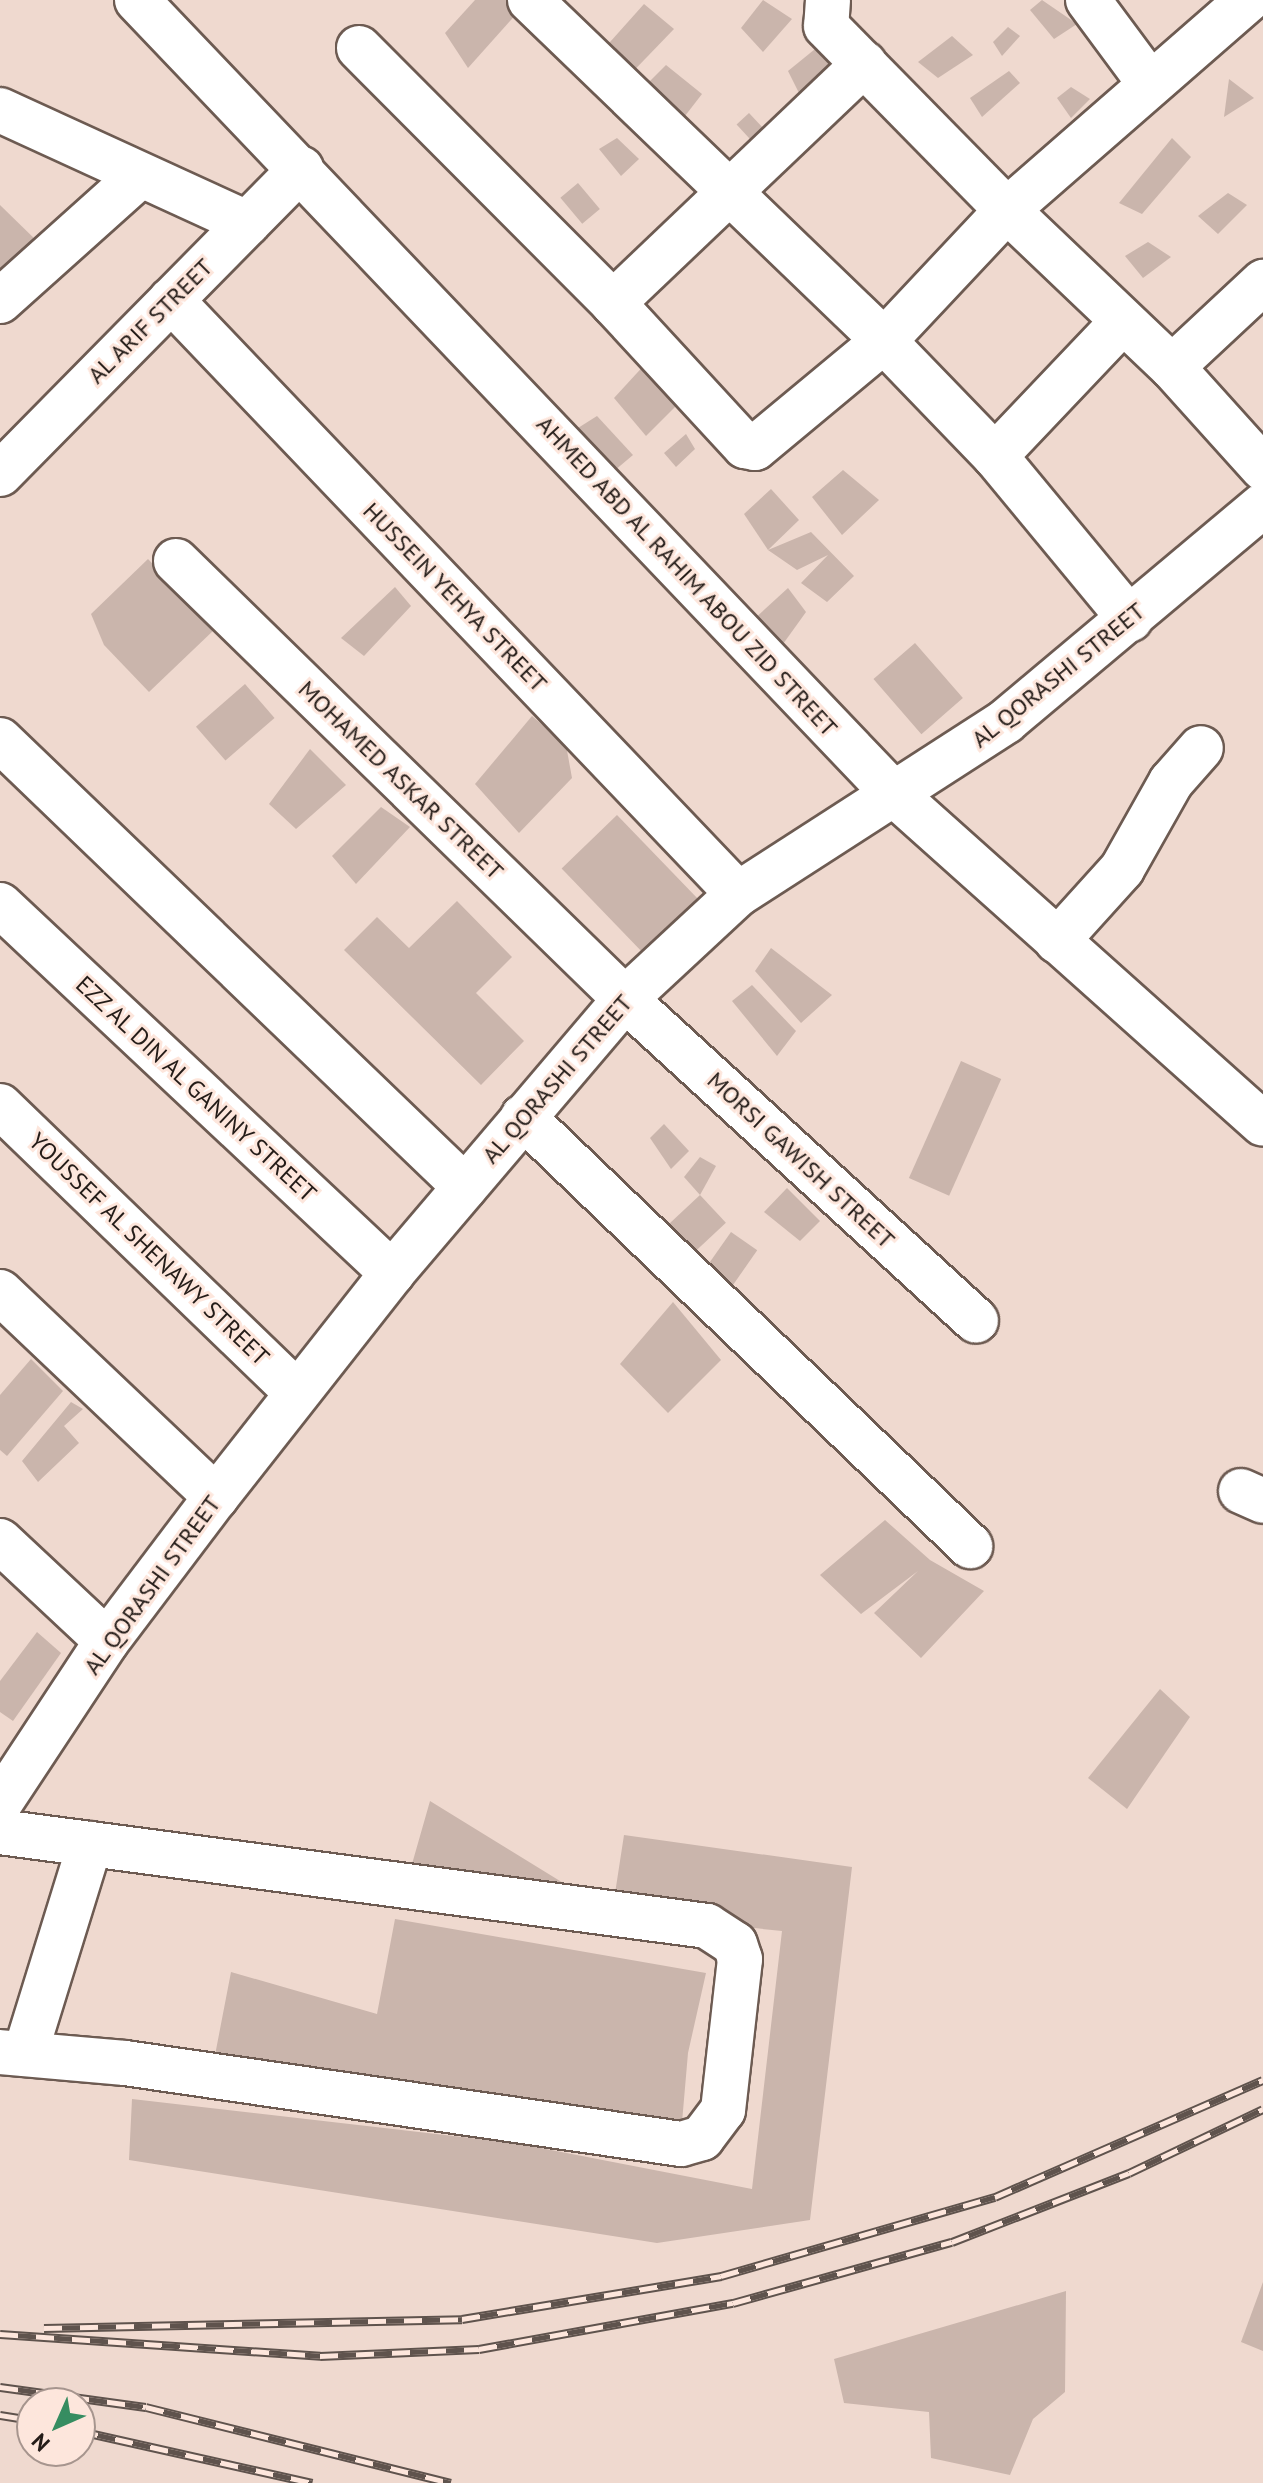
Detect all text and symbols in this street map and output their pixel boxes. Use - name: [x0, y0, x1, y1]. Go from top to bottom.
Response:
- street label: AL ARIF STREET: [81, 252, 219, 390]
- street label: AHMED ABD AL RAHIM ABOU ZID STREET: [529, 408, 845, 744]
- street label: HUSSEIN YEHYA STREET: [357, 496, 553, 698]
- street label: AL QORASHI STREET: [965, 596, 1151, 754]
- street label: MOHAMED ASKAR STREET: [292, 674, 510, 886]
- street label: EZZ AL DIN AL GANINY STREET: [68, 968, 324, 1210]
- street label: AL QORASHI STREET: [476, 988, 638, 1170]
- street label: MORSI GAWISH STREET: [701, 1066, 901, 1254]
- street label: YOUSSEF AL SHENAWY STREET: [22, 1126, 276, 1372]
- street label: AL QORASHI STREET: [77, 1490, 227, 1680]
- north arrow: [16, 2387, 96, 2467]
- text: N: [25, 2428, 55, 2458]

